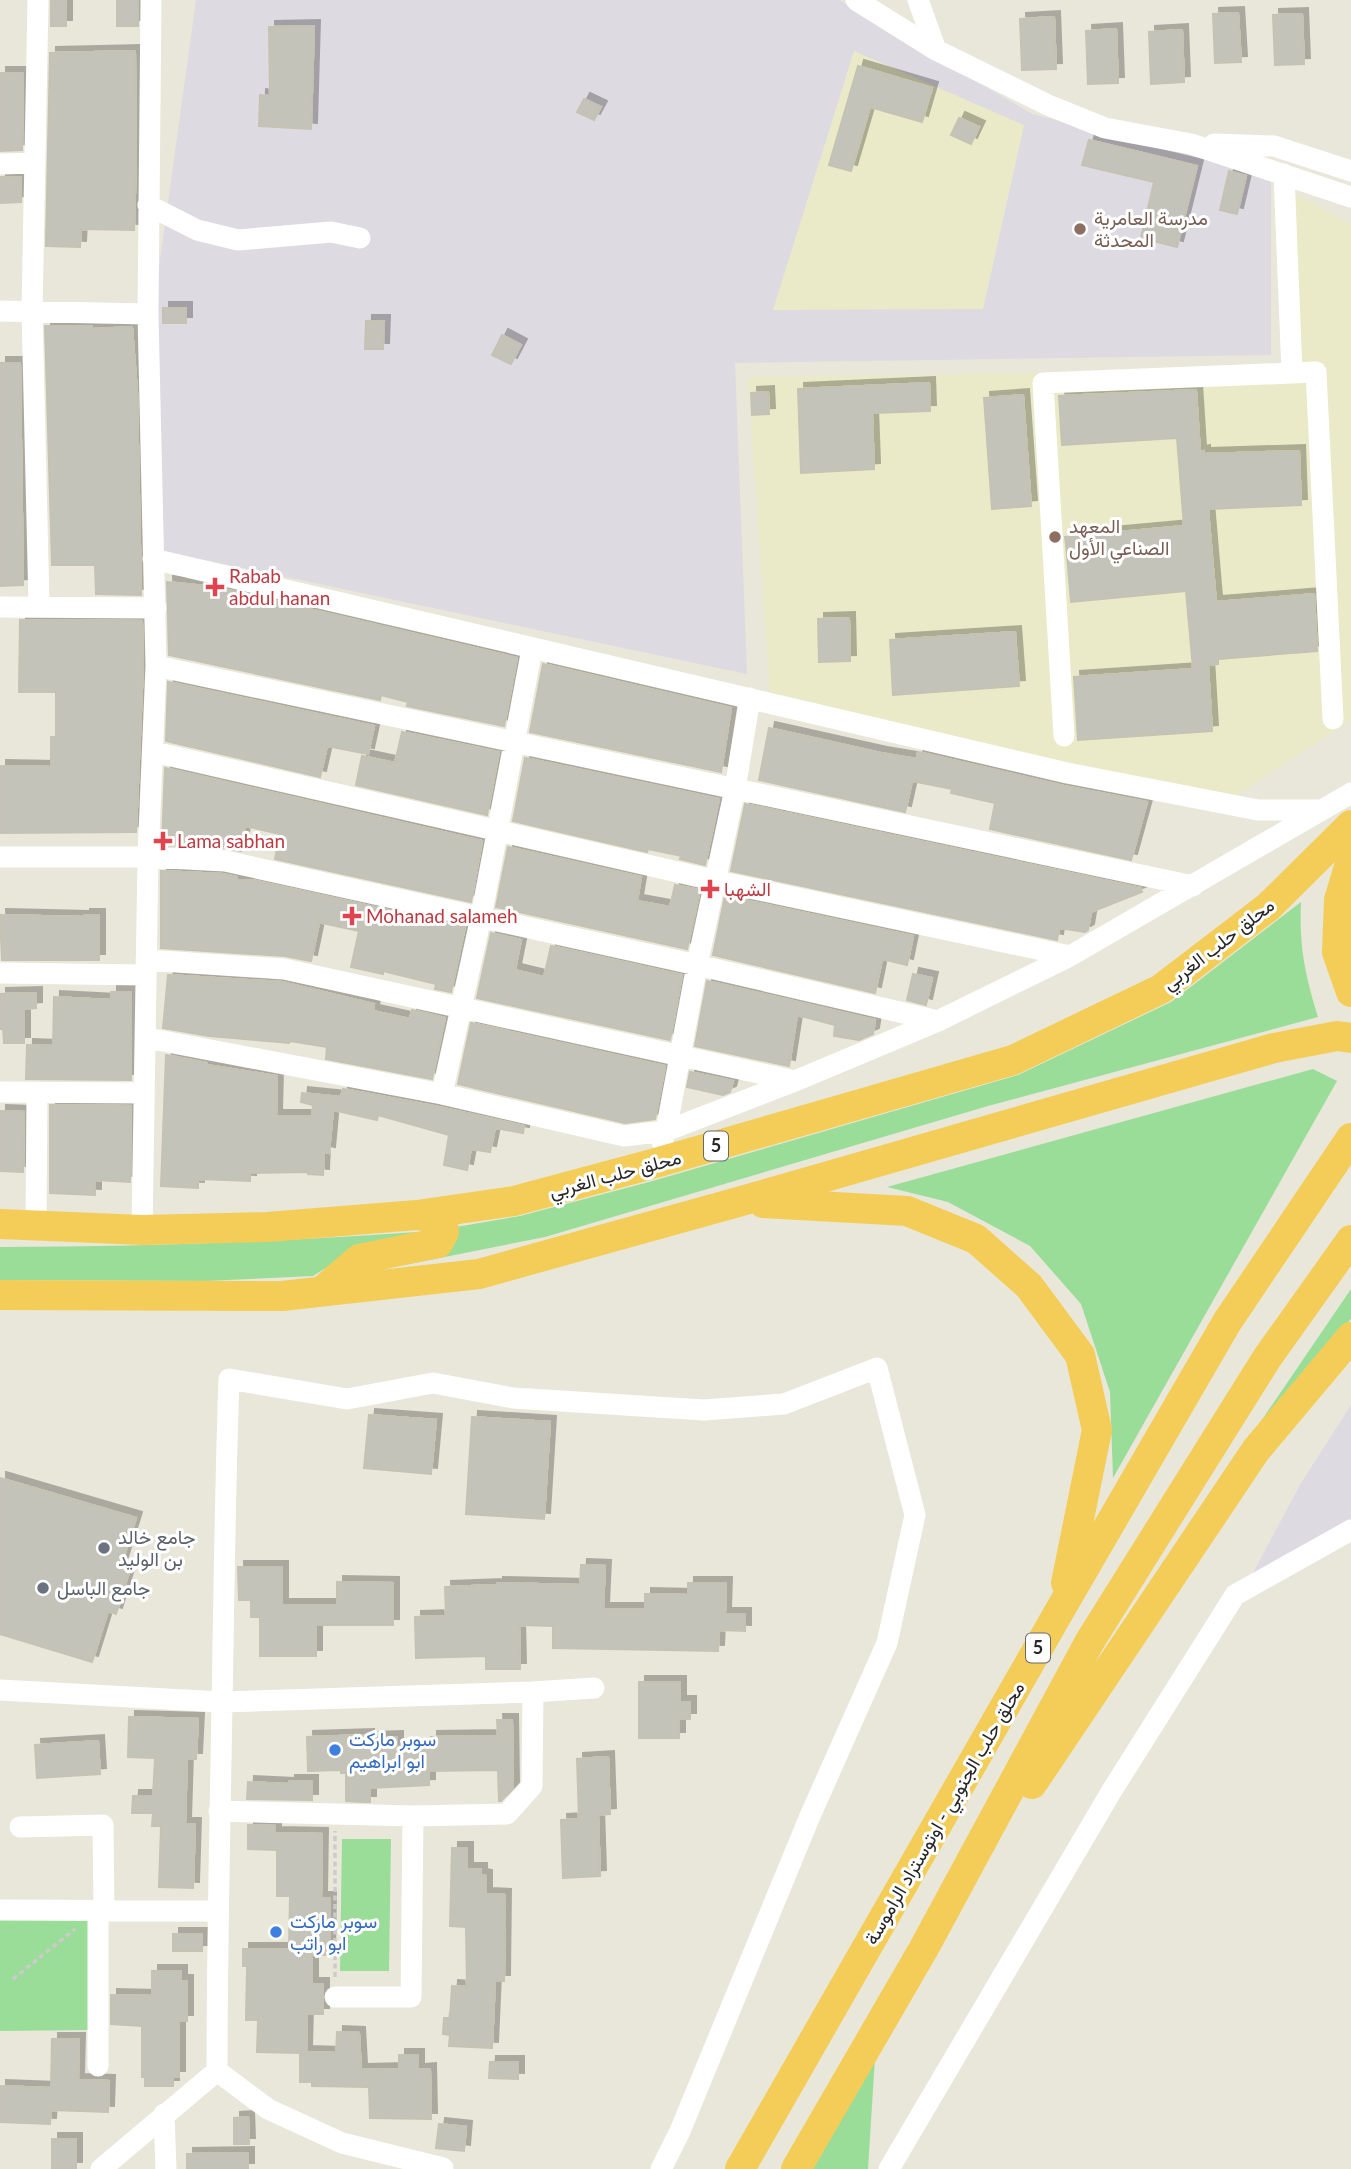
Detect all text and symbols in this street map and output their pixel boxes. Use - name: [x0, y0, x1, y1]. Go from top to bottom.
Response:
- place label: مدرسة العامرية المحدثة: [1094, 206, 1208, 251]
- marker: مدرسة العامرية المحدثة: [1072, 221, 1088, 237]
- place label: المعهد الصناعي الأول: [1069, 514, 1170, 564]
- marker: المعهد الصناعي الأول: [1047, 529, 1063, 545]
- place label: Rabab abdul hanan: [229, 564, 330, 609]
- marker: Rabab abdul hanan: [207, 579, 223, 595]
- place label: Lama sabhan: [177, 829, 285, 852]
- marker: Lama sabhan: [155, 833, 171, 849]
- place label: الشهبا: [724, 877, 771, 901]
- marker: الشهبا: [702, 881, 718, 897]
- street label: محلق حلب الغربي: [1157, 893, 1281, 998]
- place label: Mohanad salameh: [366, 904, 518, 927]
- marker: Mohanad salameh: [344, 908, 360, 924]
- road number: 5: [704, 1132, 728, 1161]
- street label: محلق حلب الغربي: [546, 1145, 685, 1207]
- place label: جامع خالد بن الوليد: [118, 1525, 195, 1571]
- marker: جامع خالد بن الوليد: [96, 1540, 112, 1556]
- place label: جامع الباسل: [57, 1576, 150, 1602]
- marker: جامع الباسل: [35, 1580, 51, 1596]
- road number: 5: [1026, 1633, 1050, 1662]
- street label: محلق حلب الجنوبي - اوتوستراد الراموسة: [859, 1677, 1033, 1951]
- place label: سوبر ماركت ابو ابراهيم: [349, 1727, 436, 1774]
- marker: سوبر ماركت ابو ابراهيم: [327, 1742, 343, 1758]
- place label: سوبر ماركت ابو راتب: [290, 1909, 377, 1955]
- marker: سوبر ماركت ابو راتب: [268, 1924, 284, 1940]

